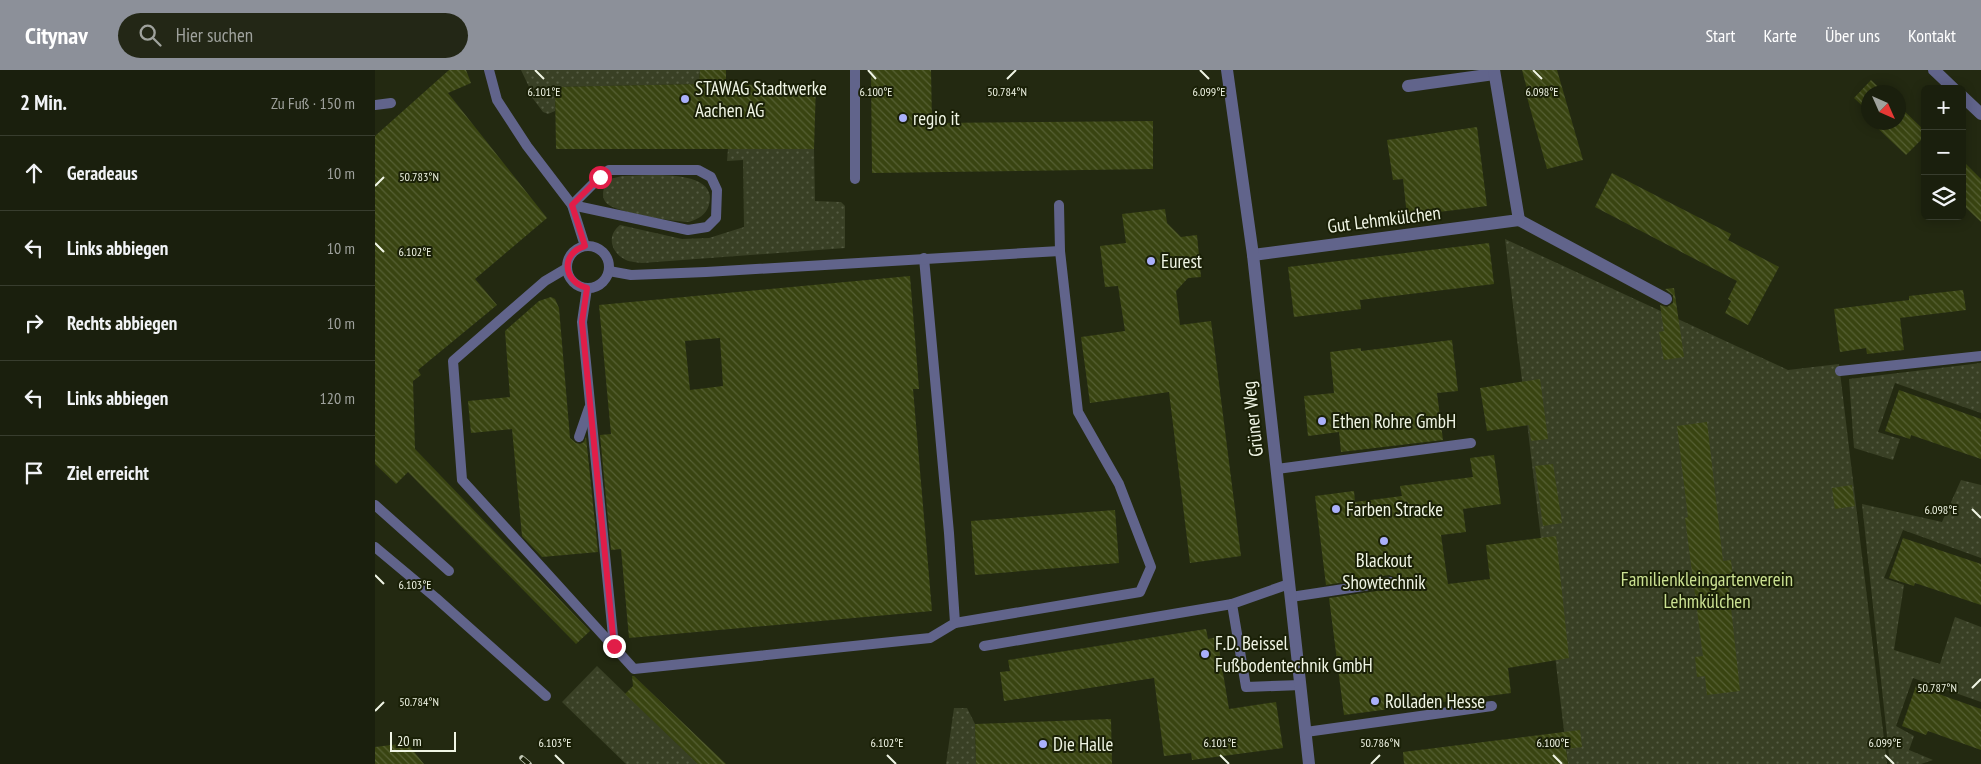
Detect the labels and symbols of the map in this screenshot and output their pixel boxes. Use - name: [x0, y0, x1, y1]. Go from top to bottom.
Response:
- place label: STAWAG Stadtwerke Aachen AG: [695, 76, 827, 122]
- text: 6.101°E: [528, 84, 561, 99]
- text: 6.100°E: [860, 84, 893, 99]
- text: 50.784°N: [987, 84, 1027, 99]
- text: 6.099°E: [1193, 84, 1226, 99]
- text: 6.098°E: [1526, 84, 1559, 99]
- north arrow: [1861, 85, 1906, 130]
- marker: STAWAG Stadtwerke Aachen AG: [679, 93, 691, 105]
- place label: regio it: [913, 106, 961, 130]
- marker: regio it: [897, 112, 909, 124]
- route start: [589, 166, 612, 189]
- text: 50.783°N: [399, 169, 439, 184]
- street label: Gut Lehmkülchen: [1326, 200, 1442, 238]
- text: 6.102°E: [399, 244, 432, 259]
- place label: Eurest: [1161, 249, 1203, 273]
- marker: Eurest: [1145, 255, 1157, 267]
- street label: Grüner Weg: [1236, 380, 1268, 458]
- place label: Ethen Rohre GmbH: [1332, 409, 1456, 433]
- marker: Ethen Rohre GmbH: [1316, 415, 1328, 427]
- place label: Farben Stracke: [1346, 497, 1443, 521]
- text: 6.098°E: [1925, 502, 1958, 517]
- marker: Farben Stracke: [1330, 503, 1342, 515]
- marker: Blackout Showtechnik: [1378, 535, 1390, 547]
- place label: Blackout Showtechnik: [1342, 548, 1426, 594]
- park label: Familienkleingartenverein Lehmkülchen: [1621, 567, 1793, 613]
- text: 6.103°E: [399, 577, 432, 592]
- place label: F.D. Beissel Fußbodentechnik GmbH: [1215, 631, 1373, 677]
- route end: [603, 635, 626, 658]
- marker: F.D. Beissel Fußbodentechnik GmbH: [1199, 648, 1211, 660]
- text: 50.787°N: [1917, 680, 1957, 695]
- place label: Rolladen Hesse: [1385, 689, 1485, 713]
- text: 50.784°N: [399, 694, 439, 709]
- marker: Rolladen Hesse: [1369, 695, 1381, 707]
- scale bar: [390, 729, 456, 752]
- place label: Die Halle: [1053, 732, 1114, 756]
- text: 6.103°E: [539, 735, 572, 750]
- text: 6.102°E: [871, 735, 904, 750]
- text: 6.101°E: [1204, 735, 1237, 750]
- text: 50.786°N: [1360, 735, 1400, 750]
- text: 6.100°E: [1537, 735, 1570, 750]
- text: 6.099°E: [1869, 735, 1902, 750]
- marker: Die Halle: [1037, 738, 1049, 750]

